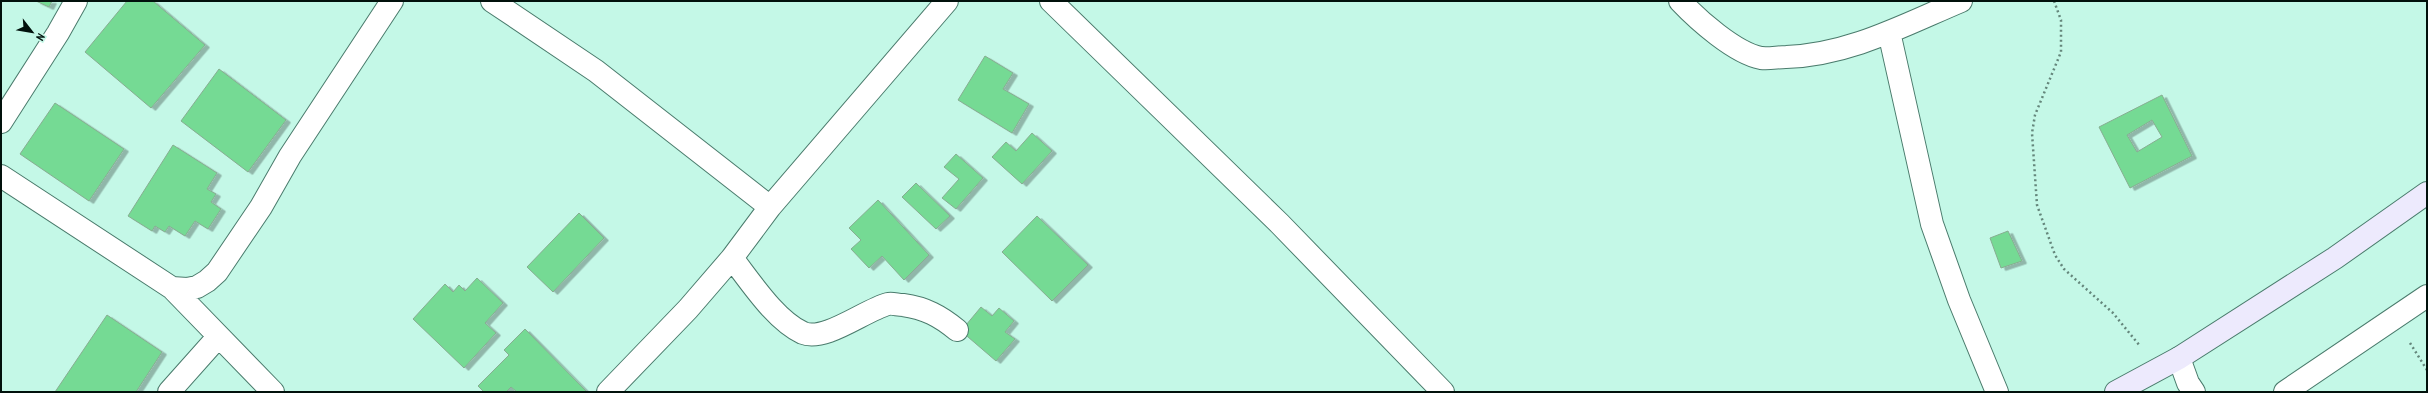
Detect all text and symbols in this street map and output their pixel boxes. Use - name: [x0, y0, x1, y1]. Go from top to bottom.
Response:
- north arrow: [12, 12, 52, 52]
- text: N: [33, 31, 48, 43]

